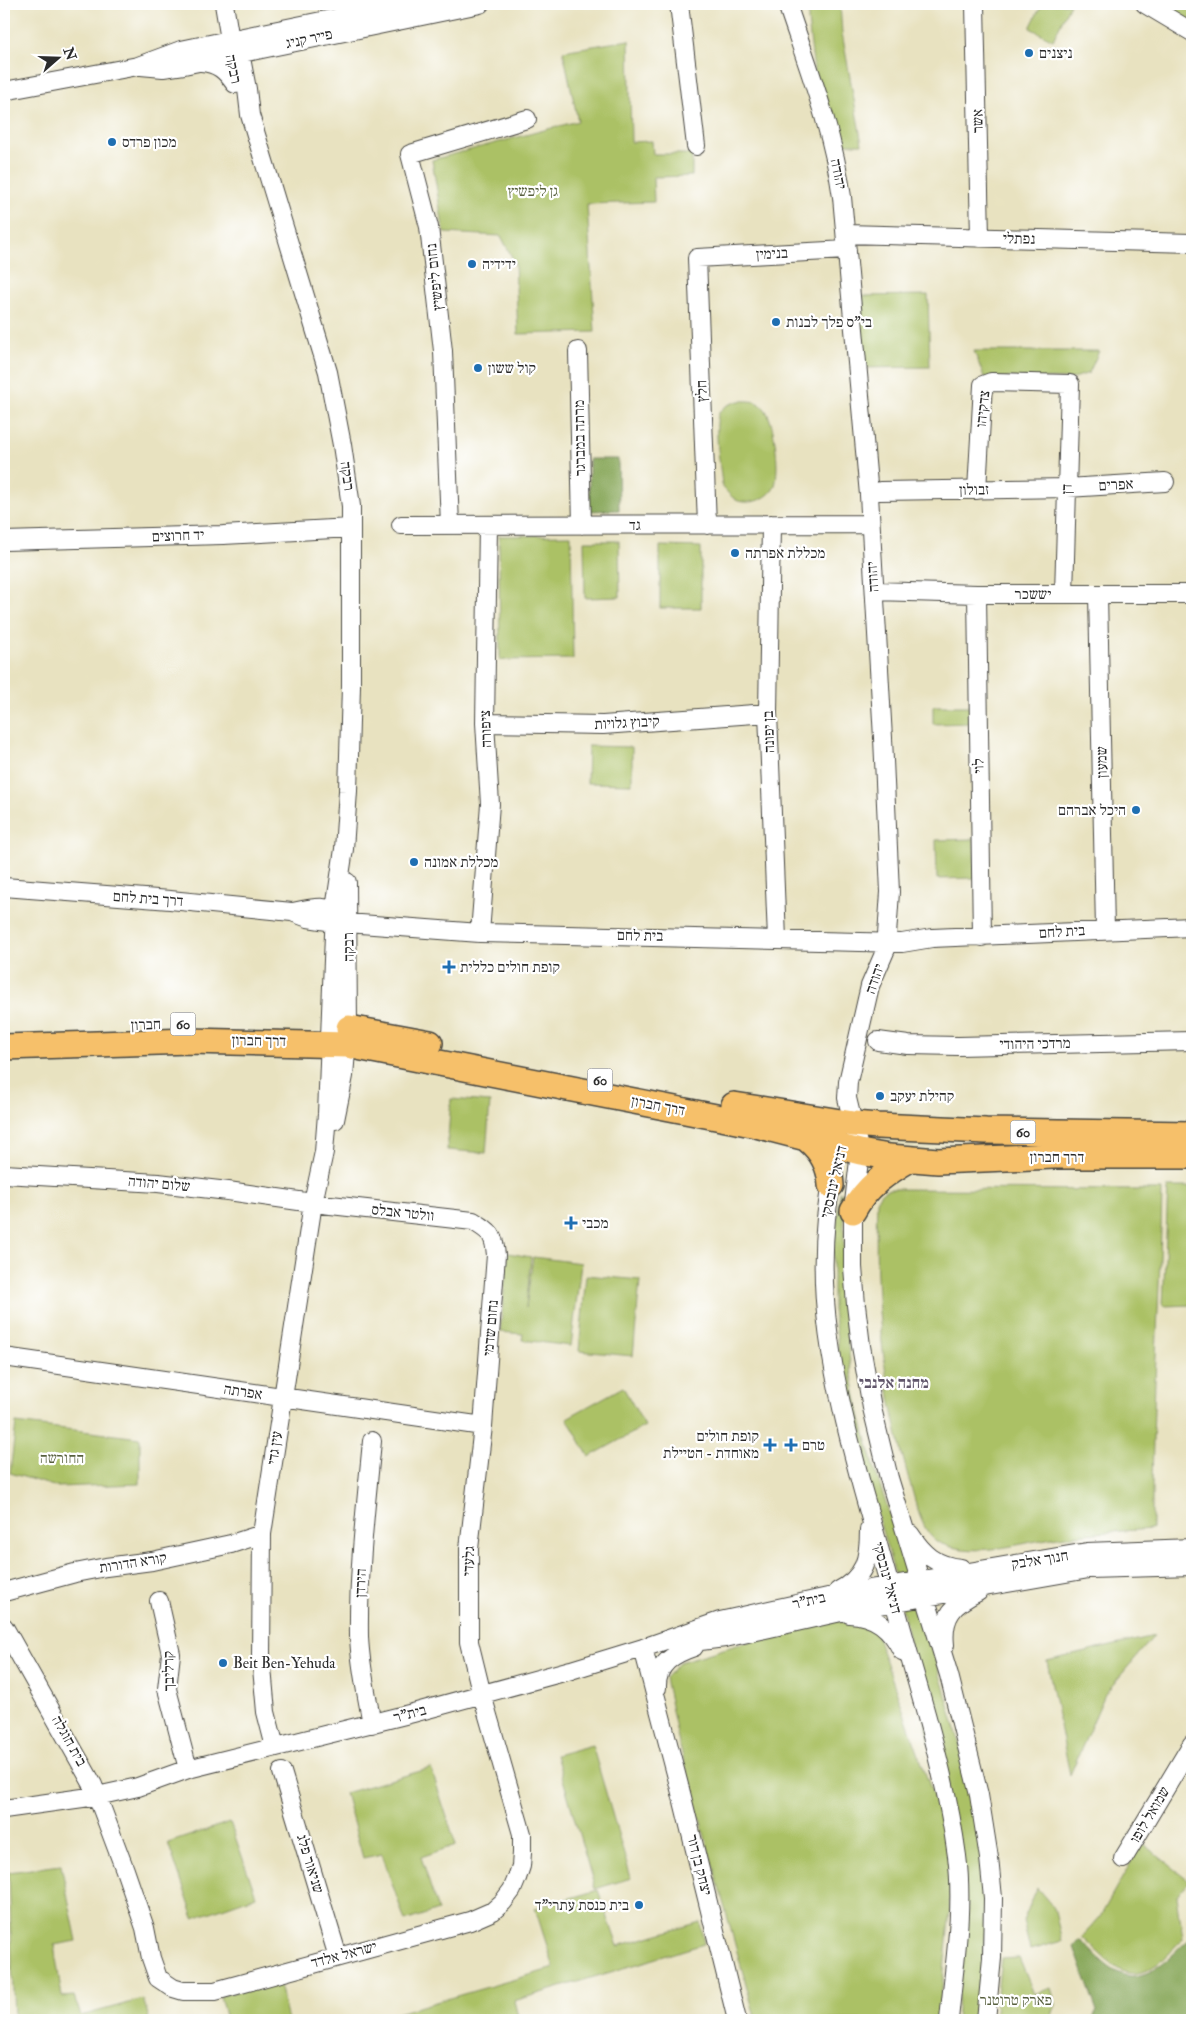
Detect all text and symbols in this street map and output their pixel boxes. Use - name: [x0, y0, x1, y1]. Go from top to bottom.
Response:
- street label: פייר קניג: [284, 25, 334, 53]
- north arrow: [32, 32, 82, 82]
- text: N: [59, 44, 80, 63]
- place label: ניצנים: [1039, 44, 1072, 63]
- marker: ניצנים: [1023, 47, 1035, 59]
- street label: רבקה: [221, 52, 245, 86]
- street label: אשר: [968, 109, 988, 133]
- place label: מכון פרדס: [122, 133, 177, 152]
- marker: מכון פרדס: [106, 136, 118, 148]
- street label: יהודה: [825, 157, 851, 191]
- park label: גן ליפשיץ: [508, 182, 558, 201]
- street label: נפתלי: [1003, 229, 1035, 249]
- street label: נחום ליפשיץ: [422, 243, 448, 311]
- street label: בנימין: [756, 244, 788, 264]
- place label: ידידיה: [482, 255, 516, 274]
- marker: ידידיה: [466, 258, 478, 270]
- place label: בי"ס פלך לבנות: [786, 313, 872, 332]
- marker: בי"ס פלך לבנות: [770, 316, 782, 328]
- place label: קול ששון: [488, 359, 536, 378]
- marker: קול ששון: [472, 362, 484, 374]
- street label: חלץ: [692, 380, 712, 402]
- street label: צדקיהו: [972, 389, 994, 429]
- street label: מרתה במברגר: [570, 400, 590, 476]
- street label: רבקה: [336, 460, 358, 492]
- street label: אפרים: [1098, 475, 1134, 495]
- street label: זבולון: [959, 480, 989, 500]
- street label: דן: [1057, 484, 1077, 494]
- street label: גד: [629, 516, 641, 535]
- street label: יד חרוצים: [151, 526, 205, 546]
- place label: מכללת אפרתה: [745, 544, 825, 563]
- marker: מכללת אפרתה: [729, 547, 741, 559]
- street label: יהודה: [862, 561, 884, 593]
- street label: יששכר: [1015, 585, 1051, 604]
- street label: ציפורה: [476, 710, 496, 748]
- street label: בן יפונה: [759, 710, 779, 754]
- street label: קיבוץ גלויות: [594, 712, 660, 734]
- street label: שמעון: [1092, 746, 1112, 778]
- street label: לוי: [969, 758, 989, 774]
- place label: היכל אברהם: [1058, 801, 1126, 820]
- marker: היכל אברהם: [1130, 804, 1142, 816]
- place label: מכללת אמונה: [424, 853, 498, 872]
- marker: מכללת אמונה: [408, 856, 420, 868]
- street label: דרך בית לחם: [112, 887, 184, 911]
- street label: בית לחם: [1038, 921, 1086, 943]
- street label: בית לחם: [617, 926, 663, 946]
- street label: רבקה: [339, 932, 359, 962]
- place label: קופת חולים כללית: [460, 958, 560, 977]
- marker: קופת חולים כללית: [442, 960, 456, 974]
- street label: יהודה: [861, 961, 889, 997]
- road number: 60: [170, 1012, 196, 1036]
- street label: חברון: [131, 1015, 161, 1035]
- street label: דרך חברון: [232, 1031, 287, 1051]
- street label: מרדכי היהודי: [999, 1034, 1071, 1054]
- road number: 60: [588, 1068, 612, 1092]
- place label: קהילת יעקב: [890, 1087, 954, 1106]
- marker: קהילת יעקב: [874, 1090, 886, 1102]
- street label: דרך חברון: [630, 1091, 687, 1121]
- road number: 60: [1010, 1120, 1036, 1144]
- street label: דניאל ינובסקי: [816, 1144, 852, 1220]
- street label: דרך חברון: [1030, 1148, 1084, 1167]
- street label: שלום יהודה: [127, 1172, 191, 1196]
- street label: וולטר אבלס: [371, 1200, 435, 1226]
- place label: מכבי: [582, 1214, 609, 1233]
- marker: מכבי: [564, 1216, 578, 1230]
- street label: נחום שדמי: [479, 1299, 503, 1357]
- district label: מחנה אלנבי: [859, 1373, 929, 1393]
- street label: אפרתה: [222, 1380, 264, 1404]
- place label: קופת חולים מאוחדת - הטיילת: [663, 1427, 759, 1463]
- street label: עין גדי: [263, 1430, 287, 1466]
- place label: טרם: [802, 1436, 825, 1455]
- marker: קופת חולים מאוחדת - הטיילת: [763, 1438, 777, 1452]
- marker: טרם: [784, 1438, 798, 1452]
- park label: החורשה: [40, 1449, 84, 1468]
- street label: דניאל ינובסקי: [868, 1540, 906, 1616]
- street label: גלעדי: [459, 1545, 479, 1577]
- street label: חנוך אלבק: [1010, 1546, 1070, 1574]
- street label: קורא הדורות: [98, 1548, 168, 1578]
- street label: הירדן: [351, 1568, 371, 1598]
- street label: בית"ר: [791, 1588, 827, 1614]
- street label: קרליבך: [159, 1651, 179, 1691]
- place label: Beit Ben-Yehuda: [233, 1654, 336, 1673]
- marker: Beit Ben-Yehuda: [217, 1657, 229, 1669]
- street label: בית"ר: [391, 1700, 429, 1728]
- street label: בית חוגלה: [47, 1712, 91, 1770]
- street label: שמואל לופו: [1126, 1783, 1174, 1847]
- street label: שניאור פלג: [292, 1832, 328, 1896]
- street label: יצחק בן דור: [682, 1833, 716, 1897]
- place label: בית כנסת עתרי"ד: [535, 1896, 629, 1915]
- marker: בית כנסת עתרי"ד: [633, 1899, 645, 1911]
- street label: ישראל אלדד: [309, 1937, 379, 1973]
- park label: פארק טרוטנר: [980, 1991, 1052, 2010]

